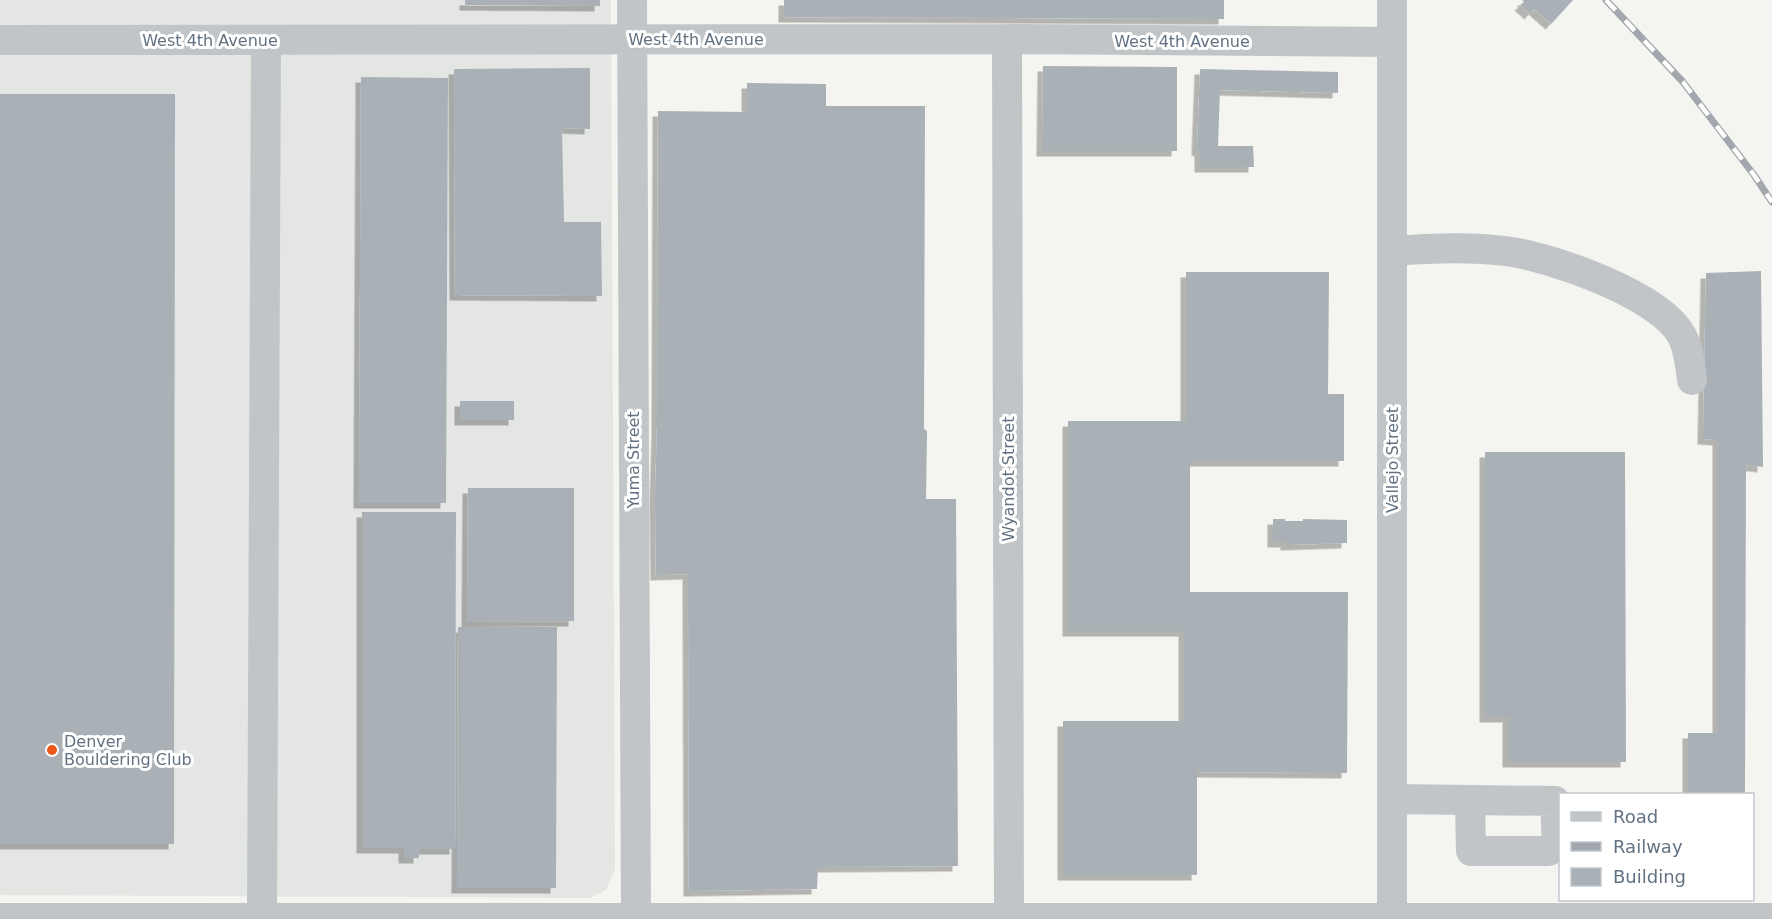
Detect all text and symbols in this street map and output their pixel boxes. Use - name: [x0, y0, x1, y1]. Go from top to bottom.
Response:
- street label: West 4th Avenue: [628, 30, 764, 49]
- street label: West 4th Avenue: [142, 31, 278, 50]
- street label: West 4th Avenue: [1114, 32, 1250, 51]
- street label: Vallejo Street: [1383, 407, 1402, 513]
- street label: Yuma Street: [624, 411, 643, 510]
- street label: Wyandot Street: [999, 417, 1018, 541]
- place label: Denver Bouldering Club: [64, 732, 192, 769]
- marker: Denver Bouldering Club: [45, 743, 59, 757]
- legend: [1559, 793, 1754, 901]
- text: Road: [1613, 806, 1658, 827]
- text: Railway: [1613, 836, 1683, 857]
- text: Building: [1613, 866, 1686, 887]

